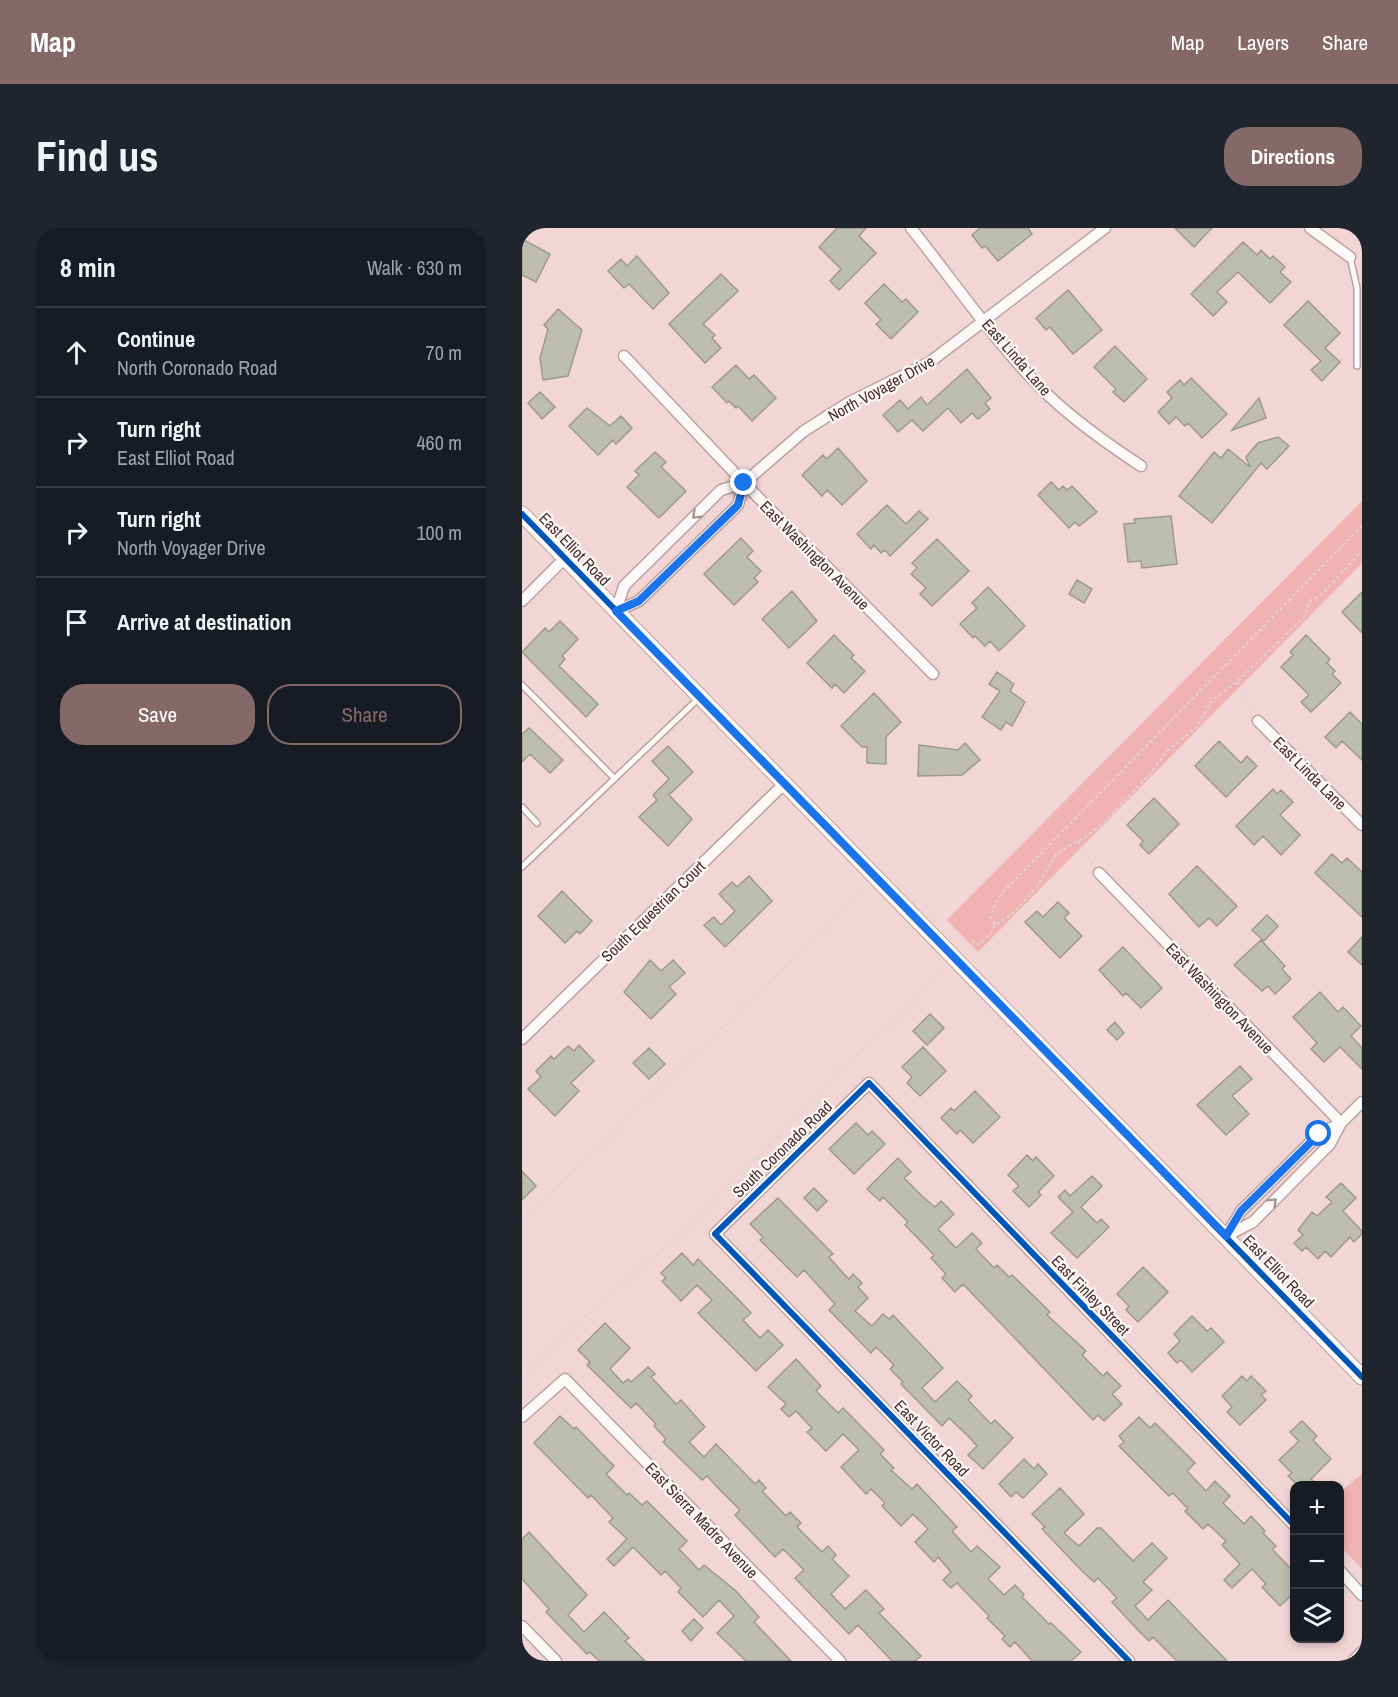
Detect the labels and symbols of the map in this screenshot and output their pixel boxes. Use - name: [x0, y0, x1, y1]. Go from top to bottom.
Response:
- street label: East Linda Lane: [977, 314, 1057, 400]
- street label: North Voyager Drive: [824, 350, 938, 426]
- route end: [730, 469, 756, 495]
- street label: East Washington Avenue: [755, 495, 875, 615]
- one-way arrow: [693, 507, 704, 518]
- street label: East Elliot Road: [534, 508, 616, 590]
- street label: East Linda Lane: [1268, 731, 1352, 815]
- street label: South Equestrian Court: [596, 855, 710, 967]
- street label: East Washington Avenue: [1161, 938, 1279, 1058]
- street label: South Coronado Road: [727, 1096, 837, 1202]
- route start: [1305, 1120, 1331, 1146]
- one-way arrow: [1266, 1198, 1277, 1208]
- street label: East Elliot Road: [1238, 1230, 1320, 1312]
- street label: East Finley Street: [1047, 1250, 1135, 1340]
- street label: East Victor Road: [890, 1395, 974, 1481]
- street label: East Sierra Madre Avenue: [641, 1457, 763, 1583]

